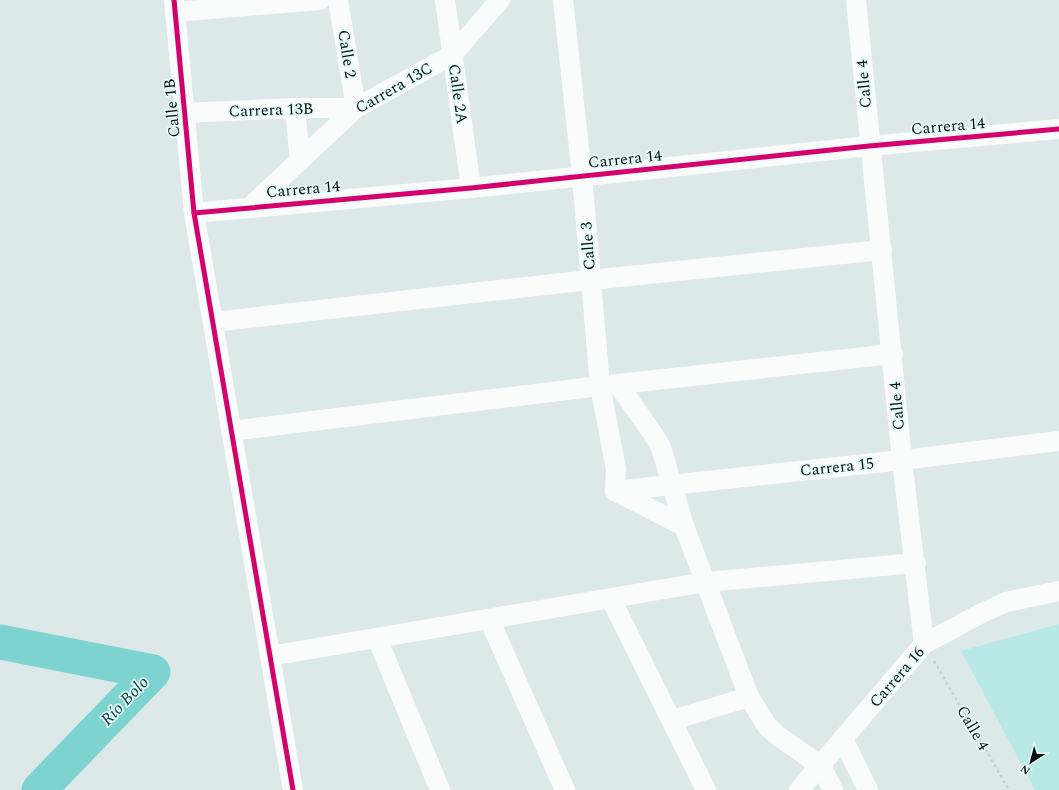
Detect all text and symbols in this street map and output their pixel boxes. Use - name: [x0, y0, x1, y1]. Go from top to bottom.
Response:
- street label: Calle 2: [331, 28, 363, 80]
- street label: Carrera 13C: [351, 56, 437, 120]
- street label: Calle 4: [850, 59, 878, 109]
- street label: Calle 2A: [442, 62, 474, 126]
- street label: Calle 1B: [157, 78, 187, 138]
- street label: Carrera 13B: [228, 97, 314, 123]
- street label: Carrera 14: [910, 111, 986, 141]
- street label: Carrera 14: [587, 143, 663, 175]
- street label: Carrera 14: [265, 174, 341, 204]
- street label: Calle 3: [574, 221, 602, 271]
- street label: Calle 4: [883, 381, 911, 431]
- street label: Carrera 15: [799, 451, 875, 483]
- street label: Carrera 16: [864, 641, 930, 713]
- water label: Río Bolo: [95, 670, 155, 732]
- street label: Calle 4: [950, 701, 996, 755]
- north arrow: [1011, 742, 1051, 782]
- text: N: [1017, 760, 1034, 779]

